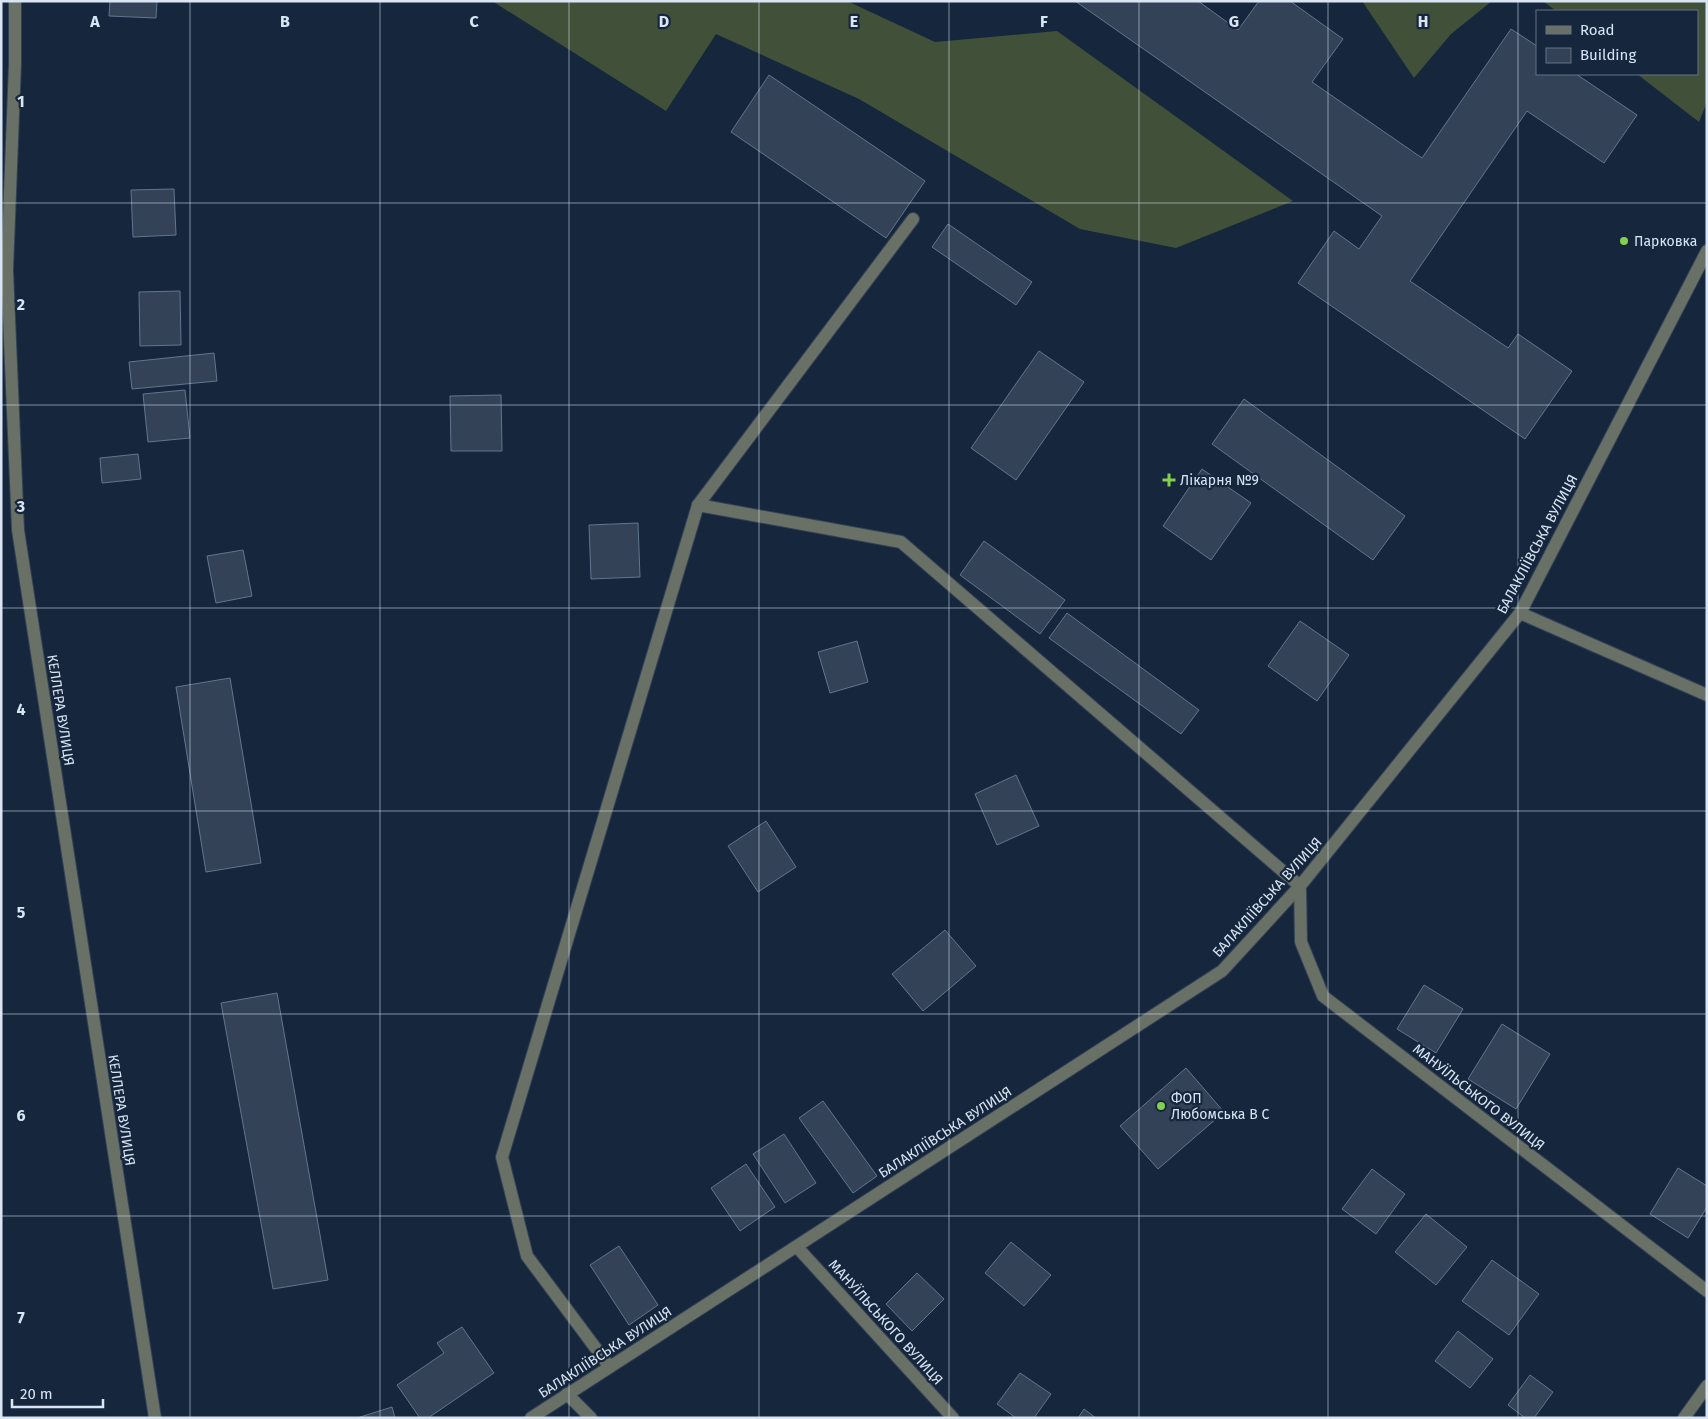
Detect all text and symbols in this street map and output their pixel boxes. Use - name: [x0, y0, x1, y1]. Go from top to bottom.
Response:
- legend: [1536, 10, 1698, 75]
- text: A: [89, 12, 100, 31]
- text: B: [280, 12, 290, 31]
- text: C: [469, 12, 479, 31]
- text: D: [659, 12, 669, 31]
- text: E: [850, 12, 858, 31]
- text: F: [1040, 12, 1048, 31]
- text: G: [1229, 12, 1239, 31]
- text: H: [1418, 12, 1428, 31]
- text: Road: [1580, 21, 1615, 39]
- text: Building: [1580, 46, 1636, 64]
- text: 1: [17, 92, 25, 111]
- place label: Парковка: [1634, 233, 1697, 250]
- marker: Парковка: [1618, 235, 1630, 247]
- text: 2: [17, 295, 25, 314]
- place label: Лікарня №9: [1180, 472, 1259, 489]
- street label: БАЛАКЛІЇВСЬКА ВУЛИЦЯ: [1493, 472, 1581, 617]
- marker: Лікарня №9: [1162, 473, 1176, 487]
- text: 3: [16, 497, 25, 516]
- street label: КЕЛЛЕРА ВУЛИЦЯ: [43, 653, 78, 767]
- text: 4: [16, 700, 26, 719]
- street label: БАЛАКЛІЇВСЬКА ВУЛИЦЯ: [1209, 834, 1326, 961]
- text: 5: [17, 903, 26, 922]
- street label: МАНУЇЛЬСЬКОГО ВУЛИЦЯ: [1409, 1041, 1548, 1154]
- street label: КЕЛЛЕРА ВУЛИЦЯ: [104, 1053, 139, 1167]
- street label: БАЛАКЛІЇВСЬКА ВУЛИЦЯ: [876, 1083, 1015, 1182]
- place label: ФОП Любомська В С: [1171, 1090, 1269, 1123]
- marker: ФОП Любомська В С: [1155, 1100, 1167, 1112]
- text: 6: [16, 1106, 26, 1125]
- street label: МАНУЇЛЬСЬКОГО ВУЛИЦЯ: [825, 1256, 946, 1388]
- street label: БАЛАКЛІЇВСЬКА ВУЛИЦЯ: [536, 1303, 675, 1402]
- text: 7: [17, 1308, 25, 1327]
- scale bar: [12, 1376, 104, 1408]
- text: 20 m: [20, 1385, 53, 1403]

